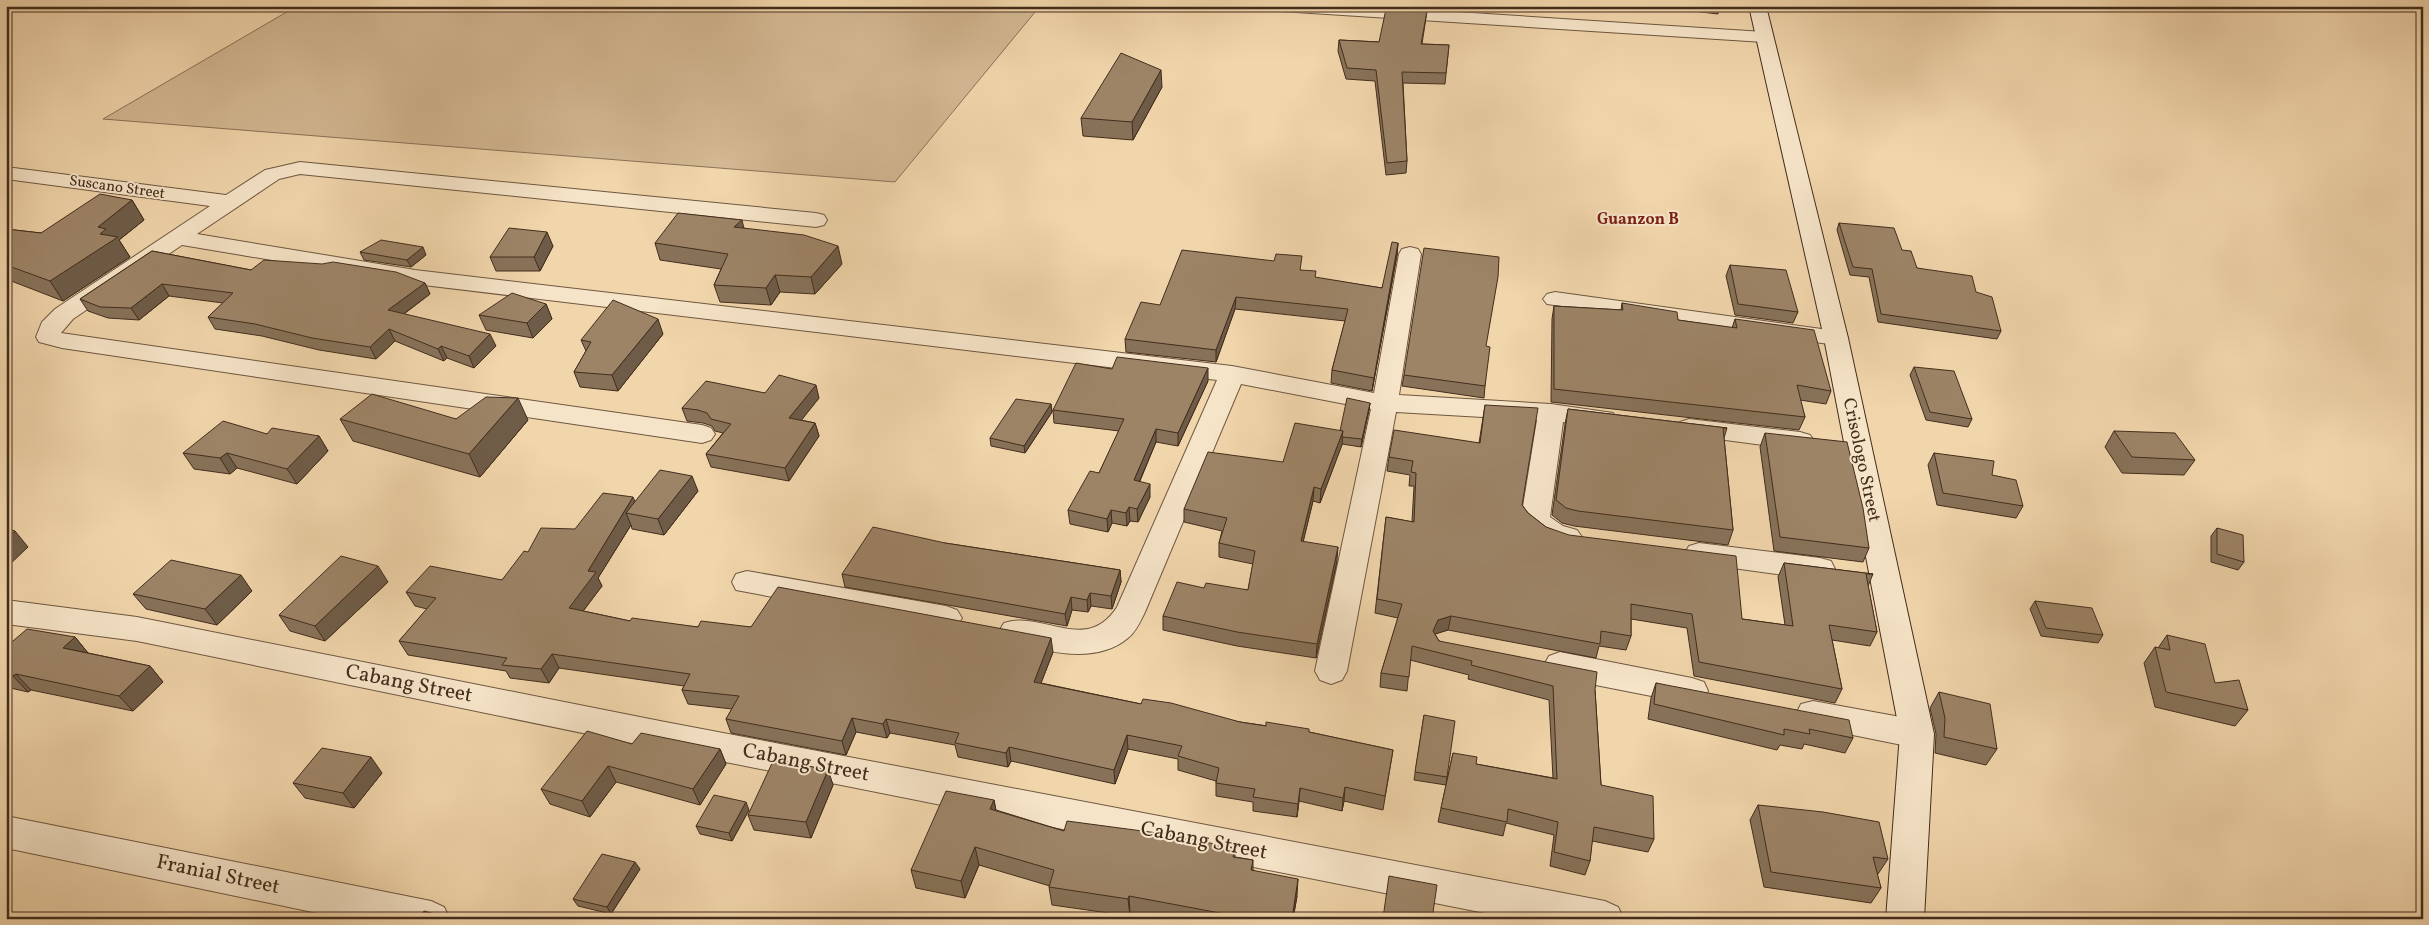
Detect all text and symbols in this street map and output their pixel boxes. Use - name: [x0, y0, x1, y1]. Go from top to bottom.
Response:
- street label: Suscano Street: [68, 171, 166, 205]
- district label: Guanzon B: [1597, 209, 1679, 231]
- street label: Crisologo Street: [1836, 396, 1886, 524]
- street label: Cabang Street: [343, 657, 475, 711]
- street label: Cabang Street: [740, 736, 872, 790]
- street label: Cabang Street: [1138, 814, 1270, 868]
- street label: Franial Street: [154, 848, 282, 902]

